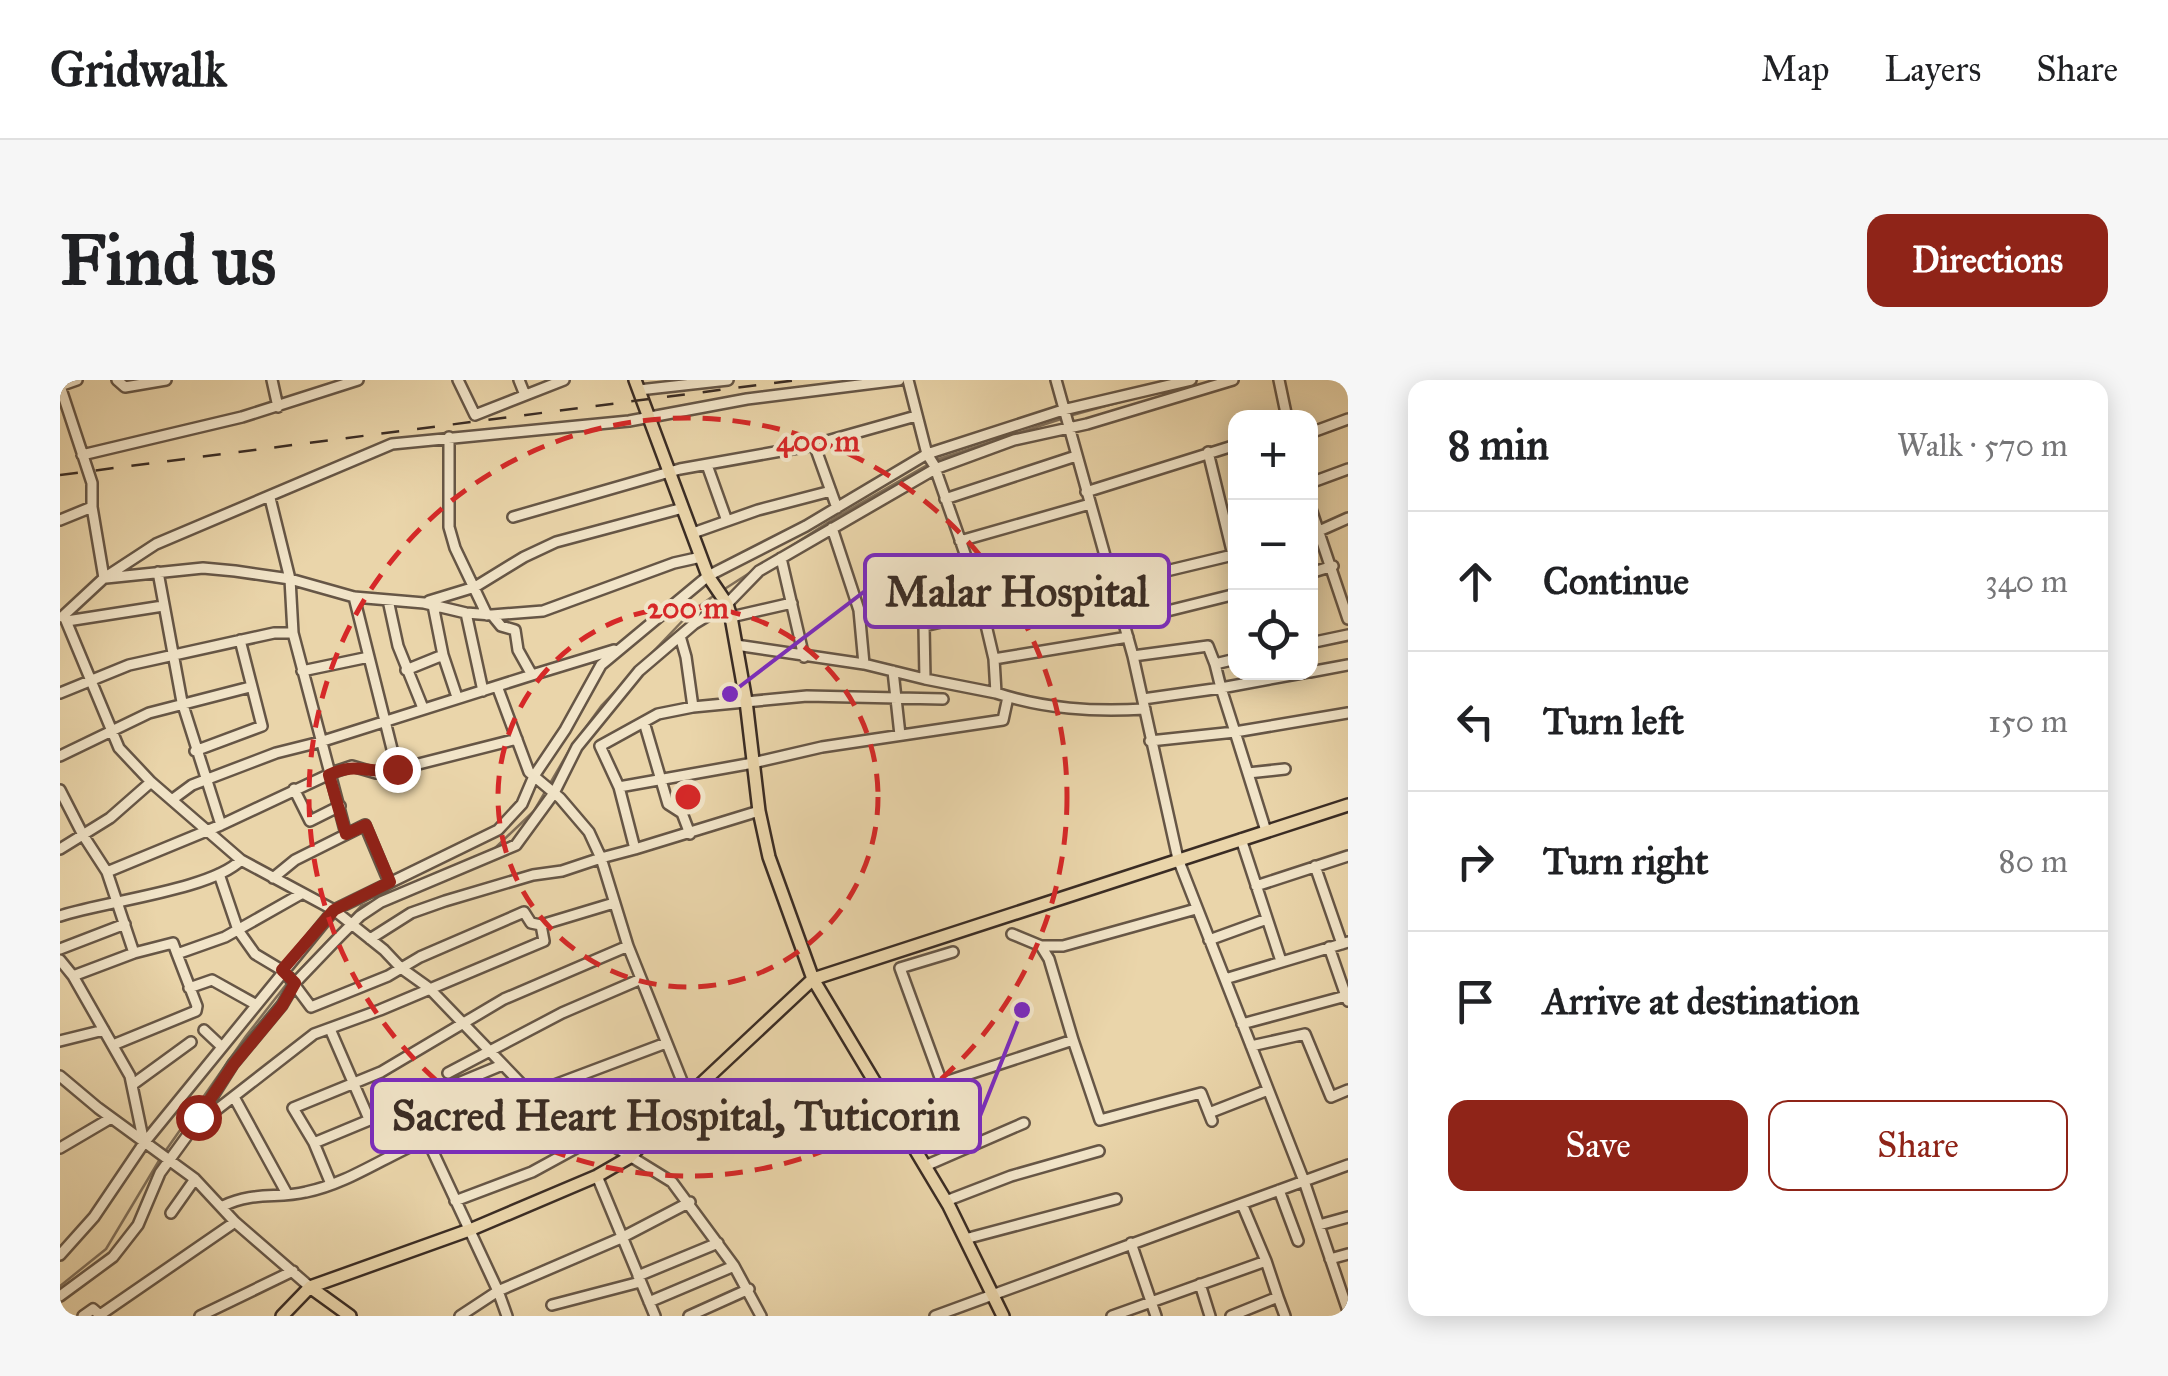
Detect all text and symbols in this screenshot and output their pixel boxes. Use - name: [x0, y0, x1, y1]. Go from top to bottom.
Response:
- text: Gridwalk: [50, 40, 227, 99]
- text: Map: [1761, 48, 1829, 91]
- text: Layers: [1884, 48, 1981, 91]
- text: Share: [2036, 48, 2118, 91]
- button: Directions: [1867, 214, 2108, 307]
- text: Find us: [60, 218, 276, 303]
- map controls: [1228, 410, 1318, 680]
- button: +: [1228, 410, 1318, 500]
- text: 8 min: [1448, 419, 1549, 471]
- text: 400 m: [776, 423, 860, 459]
- text: Walk · 570 m: [1897, 426, 2068, 465]
- button: −: [1228, 500, 1318, 590]
- icon: ahead: [1448, 554, 1503, 609]
- callout: Malar Hospital: [865, 555, 1169, 627]
- text: Continue: [1543, 558, 1689, 604]
- text: 340 m: [1985, 562, 2068, 601]
- text: Malar Hospital: [885, 566, 1150, 618]
- text: 200 m: [647, 590, 729, 626]
- button: locate: [1228, 590, 1318, 680]
- icon: left: [1448, 694, 1503, 749]
- text: Turn left: [1543, 698, 1684, 744]
- text: 150 m: [1988, 702, 2068, 741]
- route end: [375, 747, 421, 793]
- centre of rings: [670, 779, 706, 815]
- icon: right: [1448, 834, 1503, 889]
- text: Turn right: [1543, 838, 1709, 884]
- text: 80 m: [1999, 842, 2068, 881]
- icon: arrive: [1448, 974, 1503, 1029]
- text: Arrive at destination: [1543, 978, 1860, 1024]
- callout: Sacred Heart Hospital, Tuticorin: [372, 1080, 980, 1152]
- text: Sacred Heart Hospital, Tuticorin: [392, 1090, 960, 1142]
- route start: [176, 1095, 222, 1141]
- button: Save: [1448, 1100, 1748, 1191]
- button: Share: [1768, 1100, 2068, 1191]

